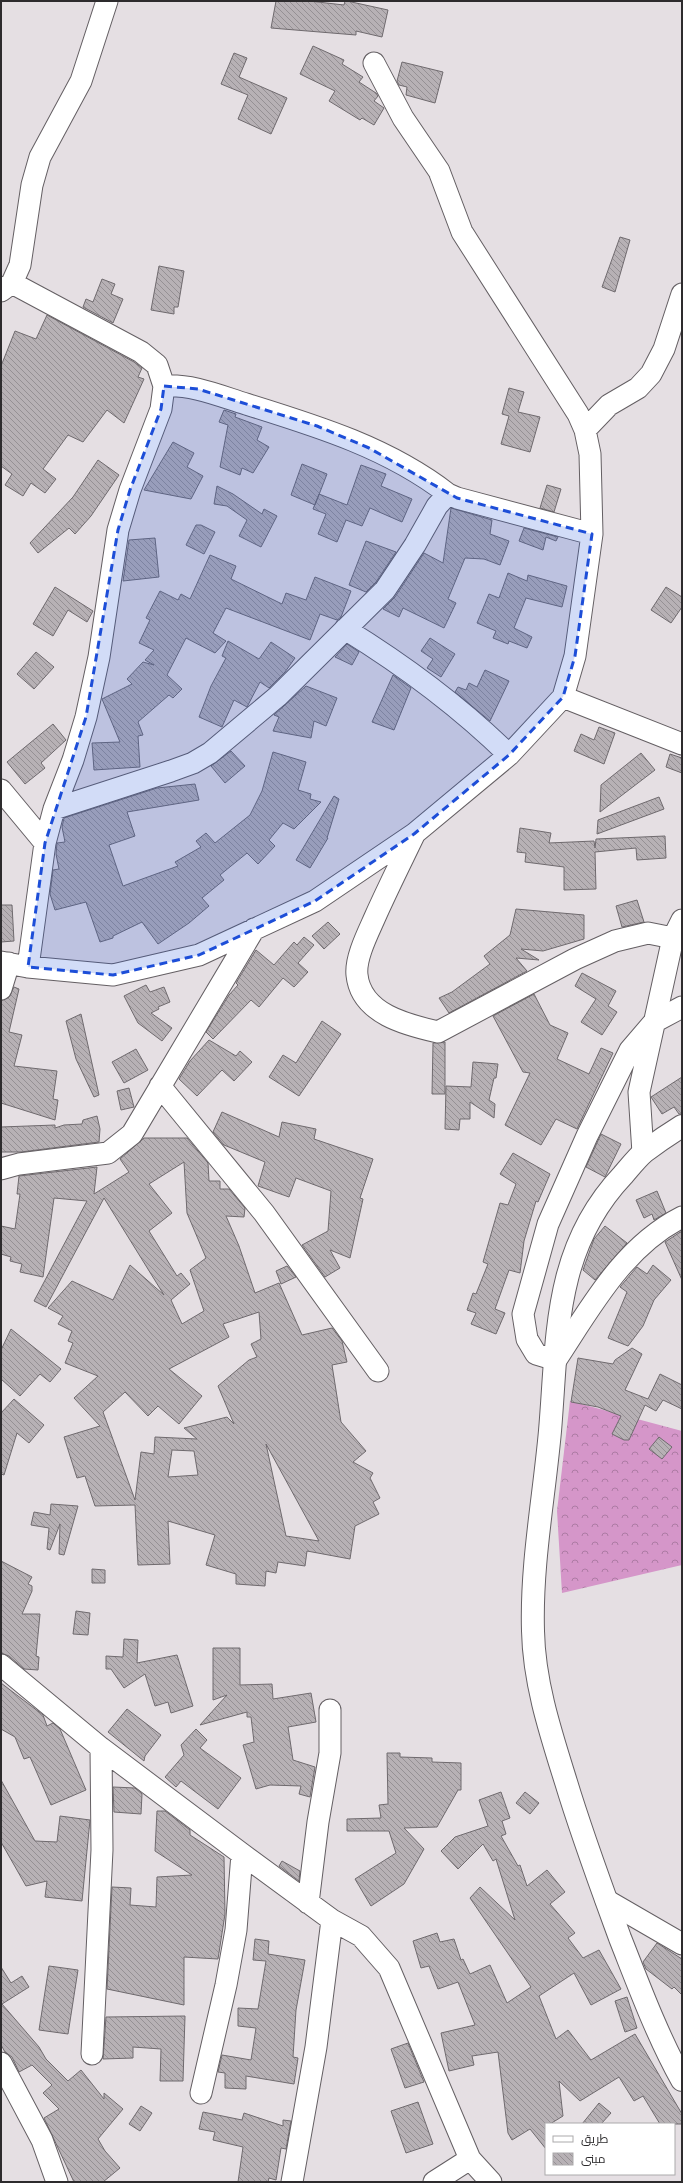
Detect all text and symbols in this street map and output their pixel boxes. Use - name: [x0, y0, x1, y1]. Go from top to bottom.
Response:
- legend: [545, 2123, 675, 2175]
- text: طريق: [581, 2132, 609, 2146]
- text: مبنى: [581, 2152, 606, 2166]

